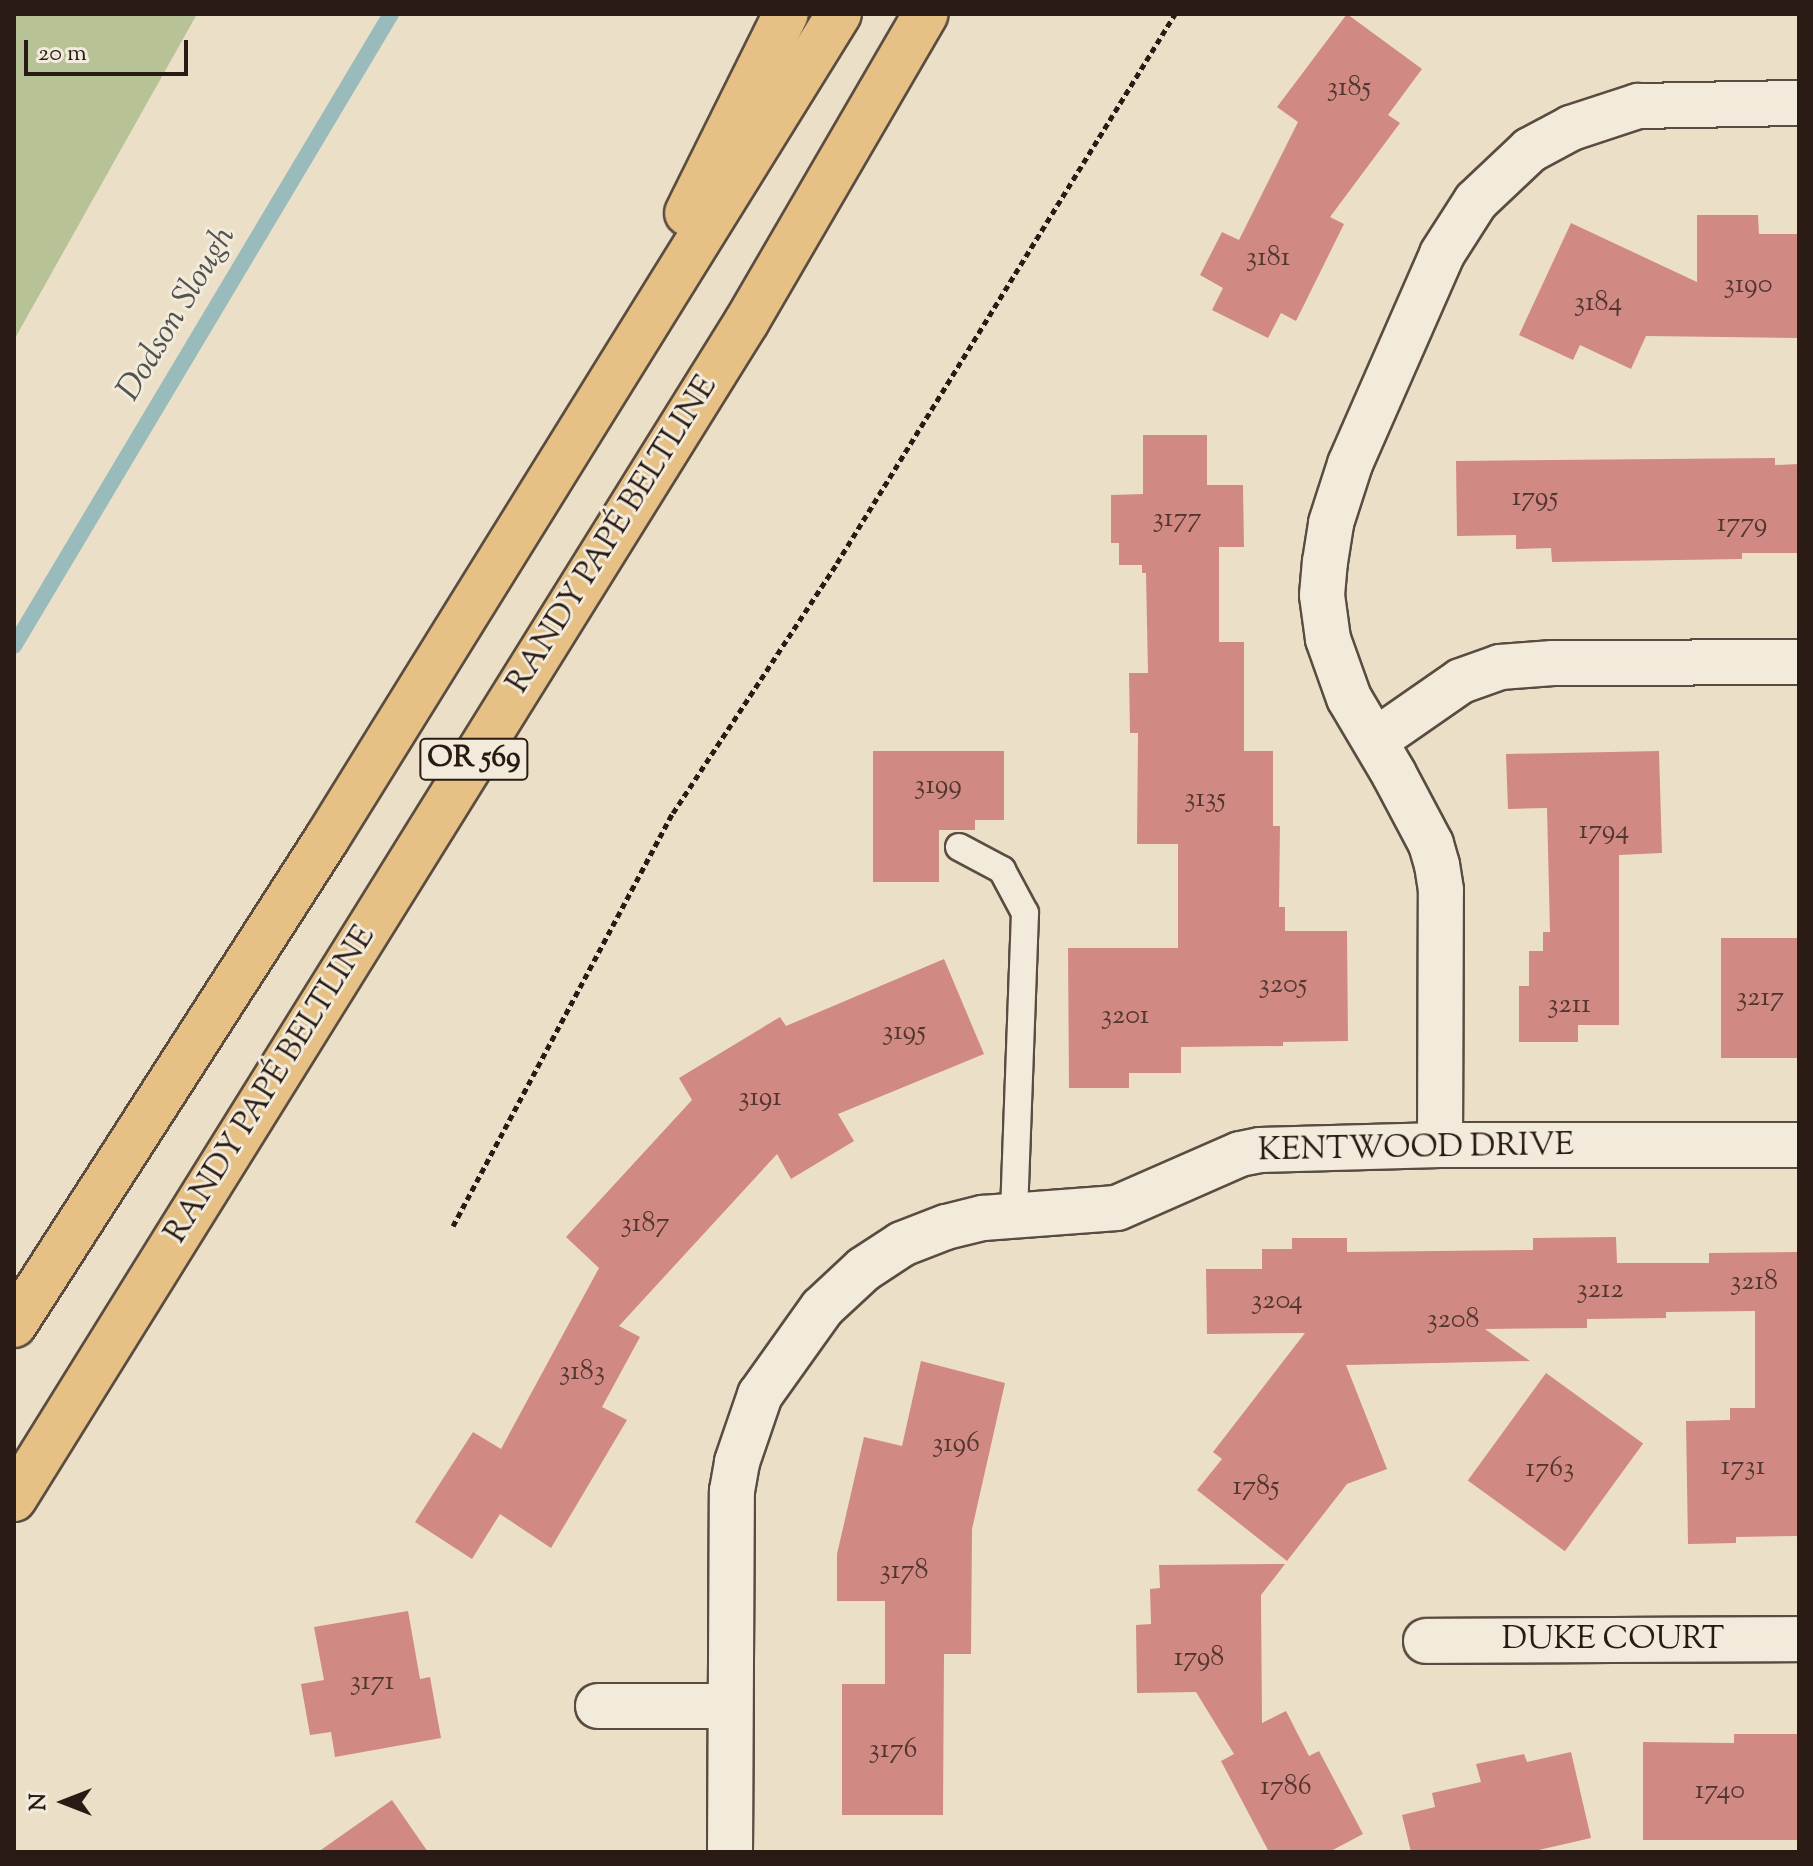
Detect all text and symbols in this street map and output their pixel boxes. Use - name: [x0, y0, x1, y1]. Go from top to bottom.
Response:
- scale bar: [28, 24, 192, 74]
- text: 20 m: [38, 37, 87, 71]
- house number: 3185: [1327, 71, 1371, 105]
- water label: Dodson Slough: [109, 219, 245, 409]
- house number: 3181: [1246, 241, 1290, 275]
- house number: 3190: [1724, 268, 1772, 302]
- house number: 3184: [1574, 286, 1622, 320]
- street label: RANDY PAPÉ BELTLINE: [500, 369, 726, 701]
- house number: 1795: [1512, 481, 1558, 515]
- house number: 3177: [1153, 502, 1201, 536]
- house number: 1779: [1717, 507, 1767, 541]
- road number: OR 569: [418, 733, 530, 785]
- house number: 3199: [914, 769, 962, 803]
- house number: 3135: [1184, 782, 1226, 816]
- house number: 1794: [1579, 814, 1629, 848]
- street label: RANDY PAPÉ BELTLINE: [158, 919, 384, 1251]
- house number: 3205: [1259, 968, 1307, 1002]
- house number: 3217: [1736, 981, 1784, 1015]
- house number: 3211: [1547, 988, 1591, 1022]
- house number: 3201: [1101, 999, 1149, 1033]
- house number: 3195: [882, 1015, 926, 1049]
- house number: 3191: [738, 1081, 782, 1115]
- street label: KENTWOOD DRIVE: [1258, 1127, 1574, 1171]
- house number: 3187: [621, 1207, 669, 1241]
- house number: 3218: [1730, 1265, 1778, 1299]
- house number: 3212: [1576, 1273, 1624, 1307]
- house number: 3204: [1251, 1284, 1303, 1318]
- house number: 3208: [1426, 1303, 1480, 1337]
- house number: 3183: [559, 1355, 605, 1389]
- house number: 3196: [932, 1427, 980, 1461]
- house number: 1731: [1721, 1450, 1765, 1484]
- house number: 1763: [1526, 1452, 1574, 1486]
- house number: 1785: [1232, 1470, 1280, 1504]
- house number: 3178: [880, 1554, 928, 1588]
- street label: DUKE COURT: [1502, 1621, 1724, 1659]
- house number: 1798: [1174, 1641, 1224, 1675]
- house number: 3171: [350, 1665, 394, 1699]
- house number: 3176: [869, 1733, 917, 1767]
- north arrow: [24, 1762, 104, 1842]
- house number: 1786: [1260, 1770, 1312, 1804]
- house number: 1740: [1695, 1774, 1745, 1808]
- text: N: [24, 1793, 56, 1811]

